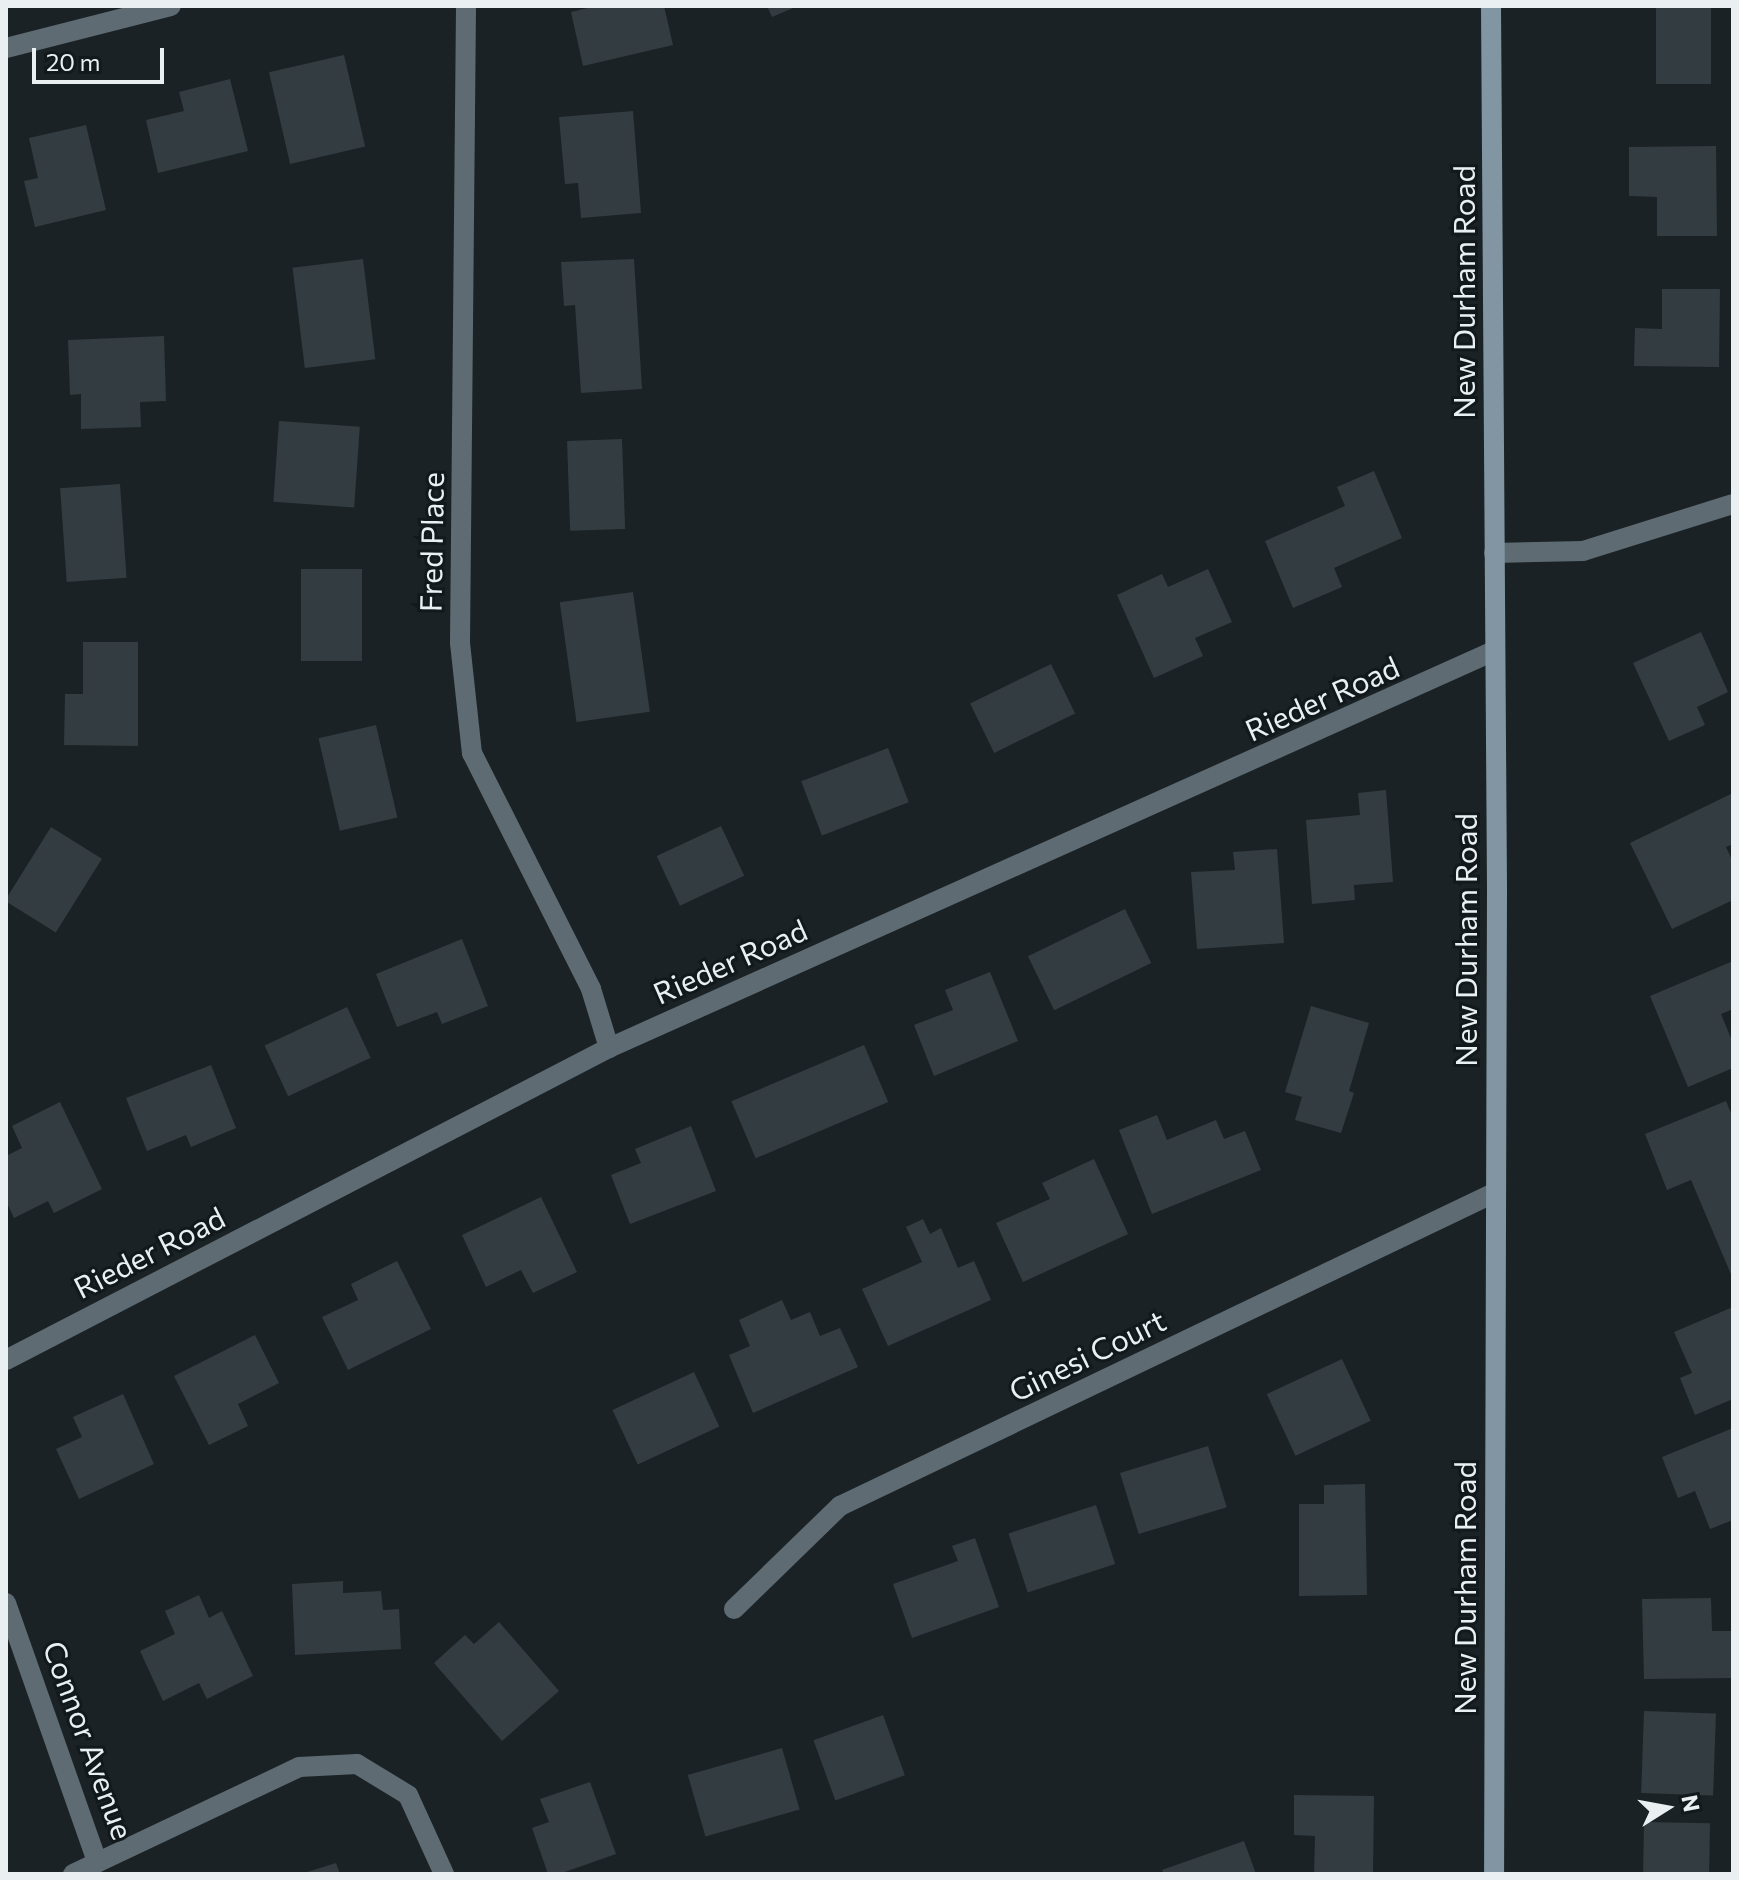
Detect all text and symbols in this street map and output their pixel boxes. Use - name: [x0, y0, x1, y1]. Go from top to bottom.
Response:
- scale bar: [36, 32, 168, 82]
- text: 20 m: [46, 47, 100, 76]
- street label: New Durham Road: [1445, 165, 1481, 419]
- street label: Fred Place: [412, 472, 450, 612]
- street label: Rieder Road: [1240, 648, 1404, 748]
- street label: New Durham Road: [1447, 813, 1483, 1067]
- street label: Rieder Road: [648, 911, 812, 1011]
- street label: Rieder Road: [68, 1199, 230, 1305]
- street label: Ginesi Court: [1003, 1302, 1171, 1408]
- street label: New Durham Road: [1446, 1461, 1482, 1715]
- street label: Connor Avenue: [36, 1636, 142, 1844]
- north arrow: [1627, 1768, 1707, 1848]
- text: N: [1676, 1793, 1706, 1814]

